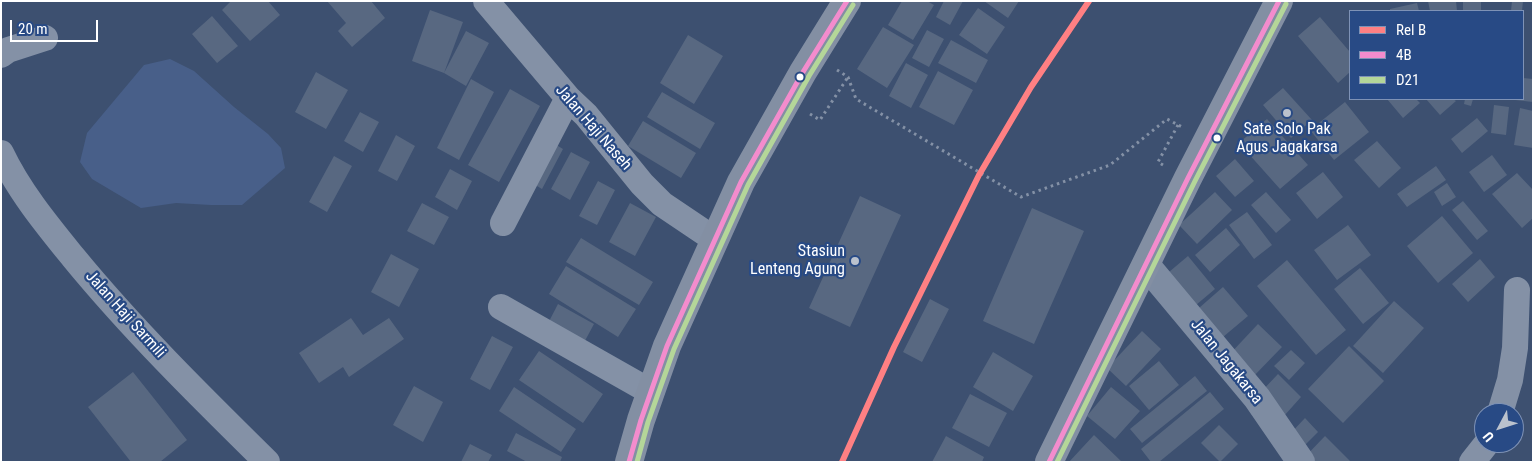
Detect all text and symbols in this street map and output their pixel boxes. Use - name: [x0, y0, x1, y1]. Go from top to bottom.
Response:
- scale bar: [12, 10, 100, 42]
- legend: [1349, 10, 1524, 100]
- text: 20 m: [18, 20, 48, 38]
- text: Rel B: [1396, 21, 1426, 39]
- text: 4B: [1396, 46, 1412, 64]
- text: D21: [1396, 71, 1419, 89]
- unlabelled marker: [795, 72, 805, 82]
- street label: Jalan Haji Naseh: [551, 81, 635, 175]
- marker: Sate Solo Pak Agus Jagakarsa: [1281, 107, 1293, 119]
- place label: Sate Solo Pak Agus Jagakarsa: [1236, 120, 1338, 158]
- unlabelled marker: [1212, 133, 1222, 143]
- place label: Stasiun Lenteng Agung: [750, 242, 845, 280]
- marker: Stasiun Lenteng Agung: [849, 255, 861, 267]
- street label: Jalan Haji Sarmili: [81, 267, 169, 363]
- street label: Jalan Jagakarsa: [1186, 316, 1266, 408]
- north arrow: [1474, 403, 1524, 453]
- text: U: [1480, 429, 1497, 445]

